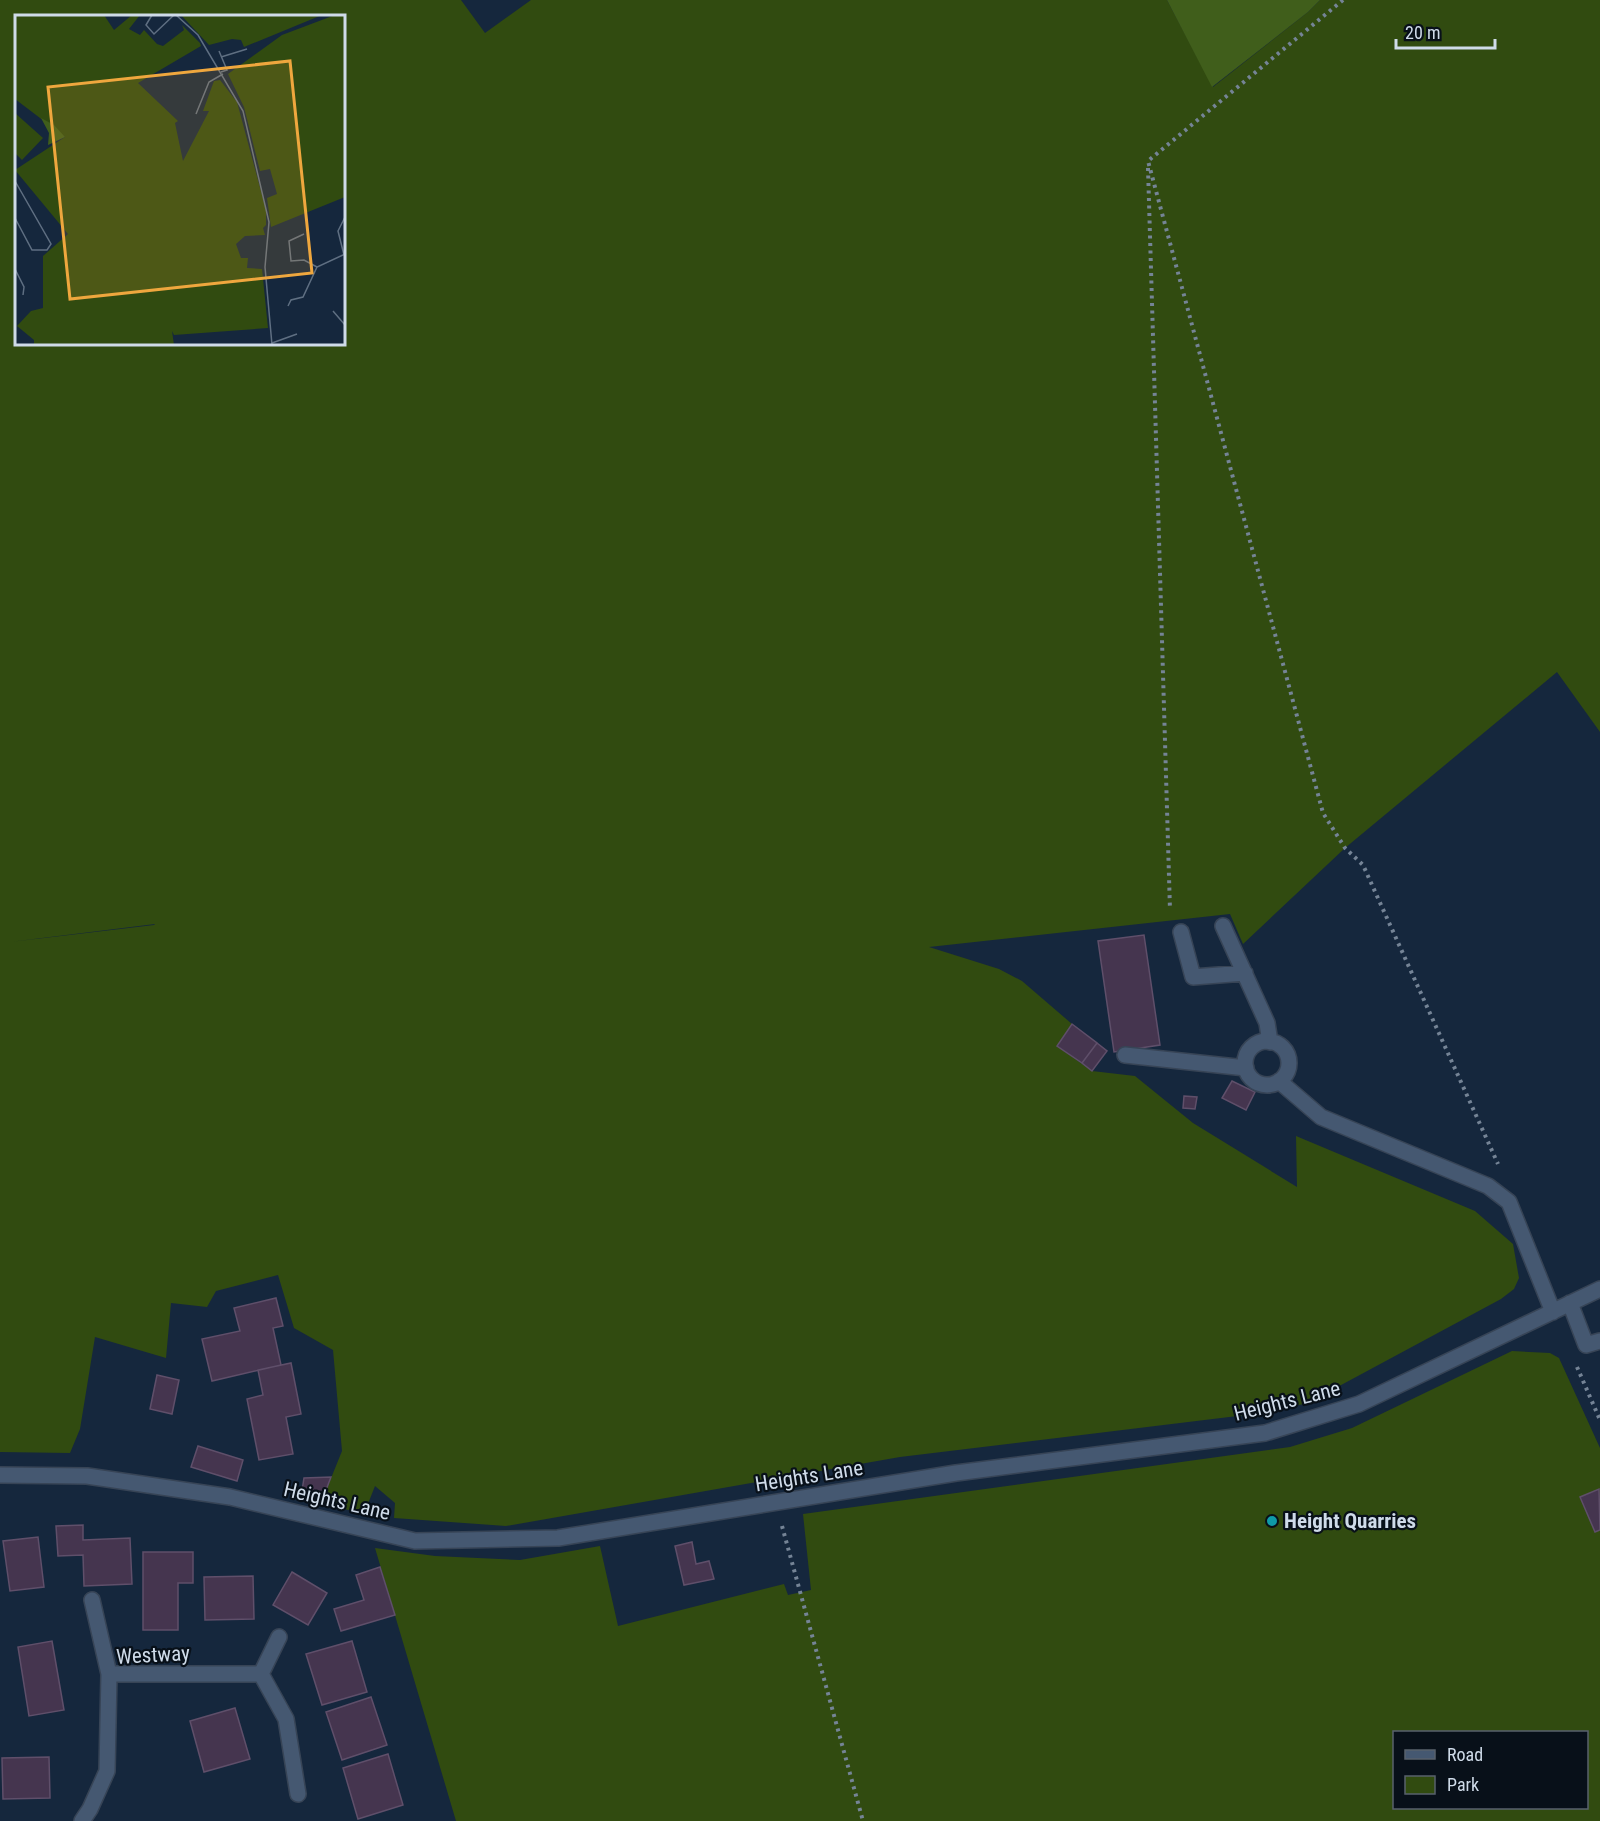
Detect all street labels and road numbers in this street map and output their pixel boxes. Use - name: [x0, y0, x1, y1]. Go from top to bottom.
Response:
- street label: Heights Lane: [1231, 1376, 1343, 1426]
- street label: Heights Lane: [753, 1456, 865, 1496]
- street label: Heights Lane: [281, 1477, 393, 1525]
- street label: Westway: [116, 1641, 191, 1669]

